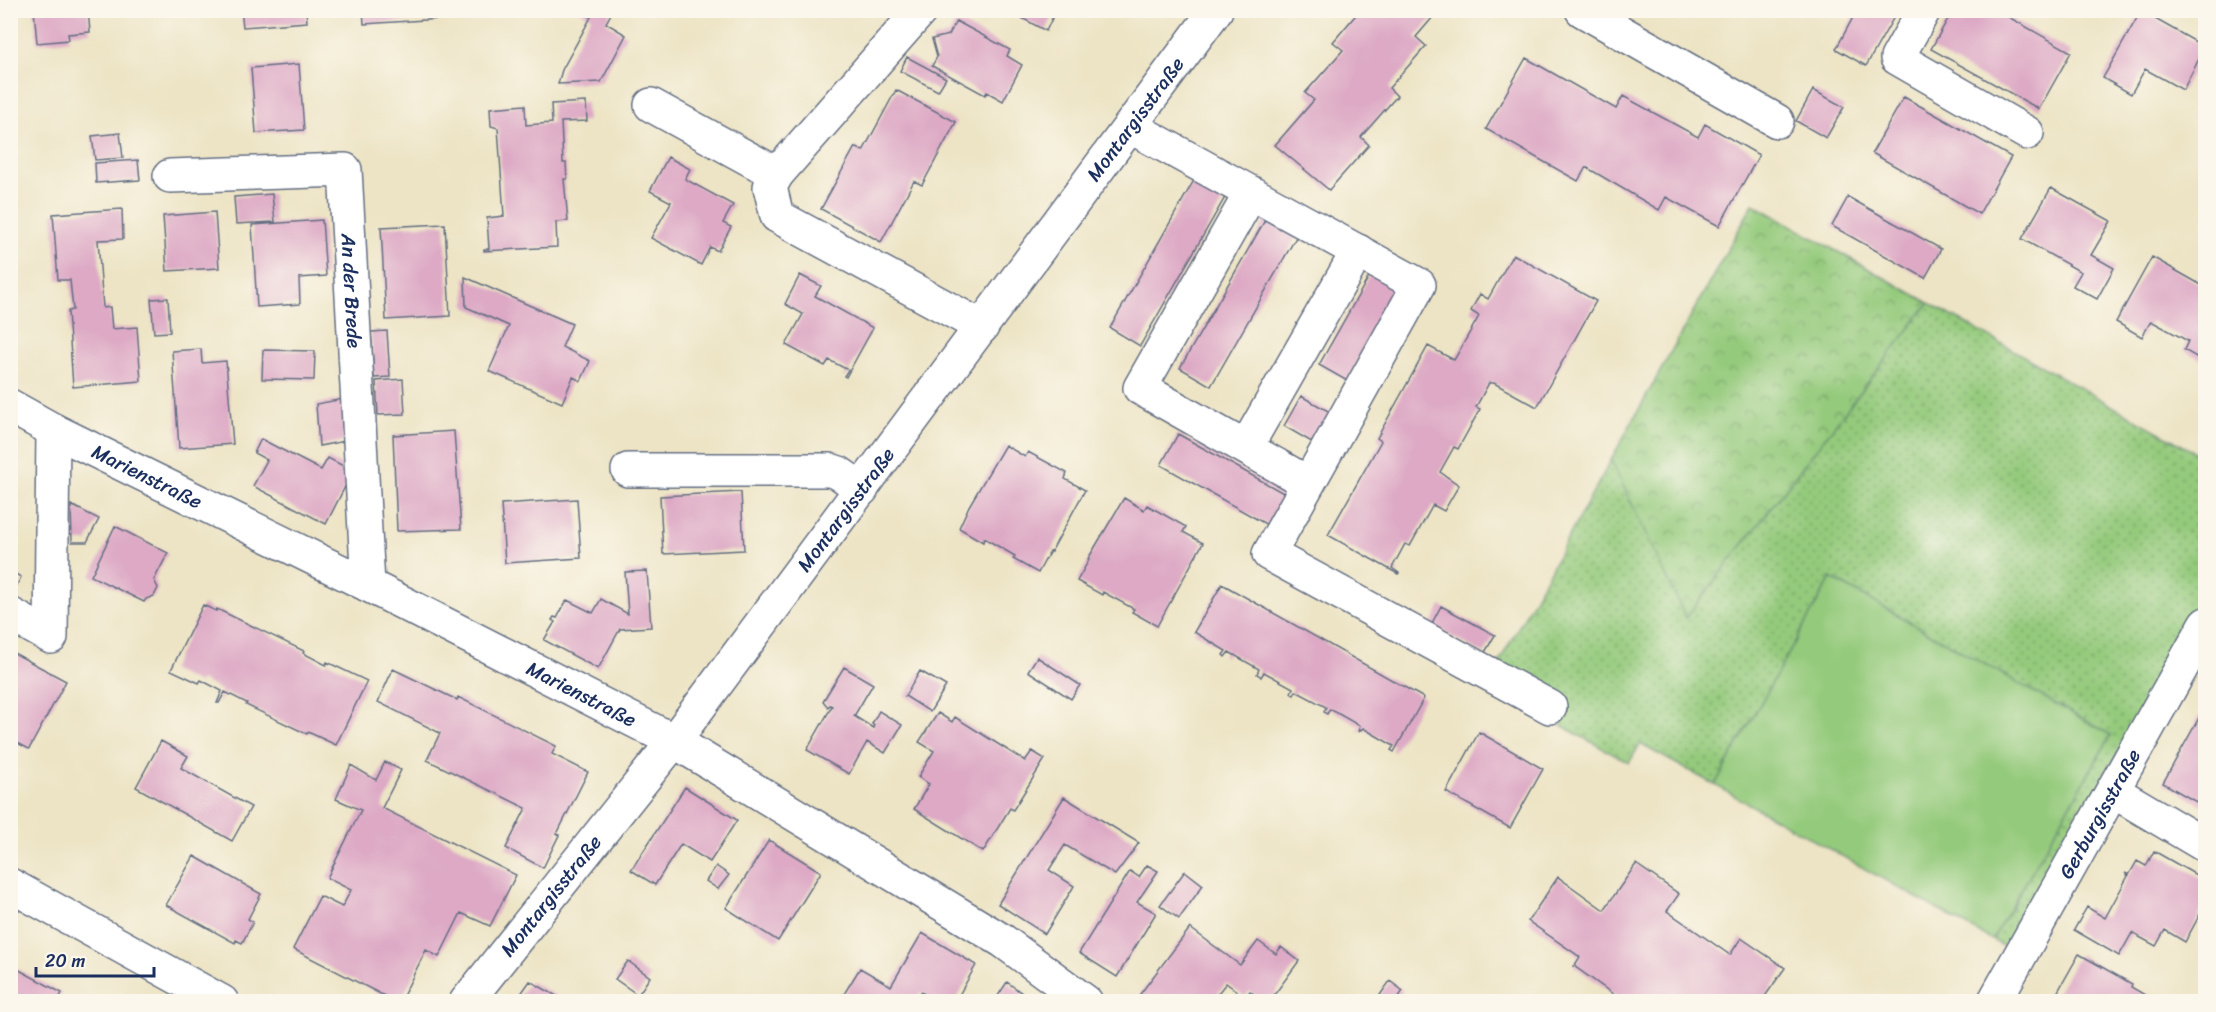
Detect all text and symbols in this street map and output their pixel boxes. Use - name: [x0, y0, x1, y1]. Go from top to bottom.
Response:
- street label: Montargisstraße: [1077, 49, 1193, 189]
- street label: An der Brede: [331, 232, 372, 349]
- street label: Marienstraße: [86, 434, 208, 518]
- street label: Montargisstraße: [787, 439, 904, 579]
- street label: Marienstraße: [520, 651, 643, 737]
- street label: Gerburgisstraße: [2049, 742, 2150, 885]
- street label: Montargisstraße: [491, 827, 611, 965]
- scale bar: [36, 940, 154, 978]
- text: 20 m: [45, 945, 85, 977]

